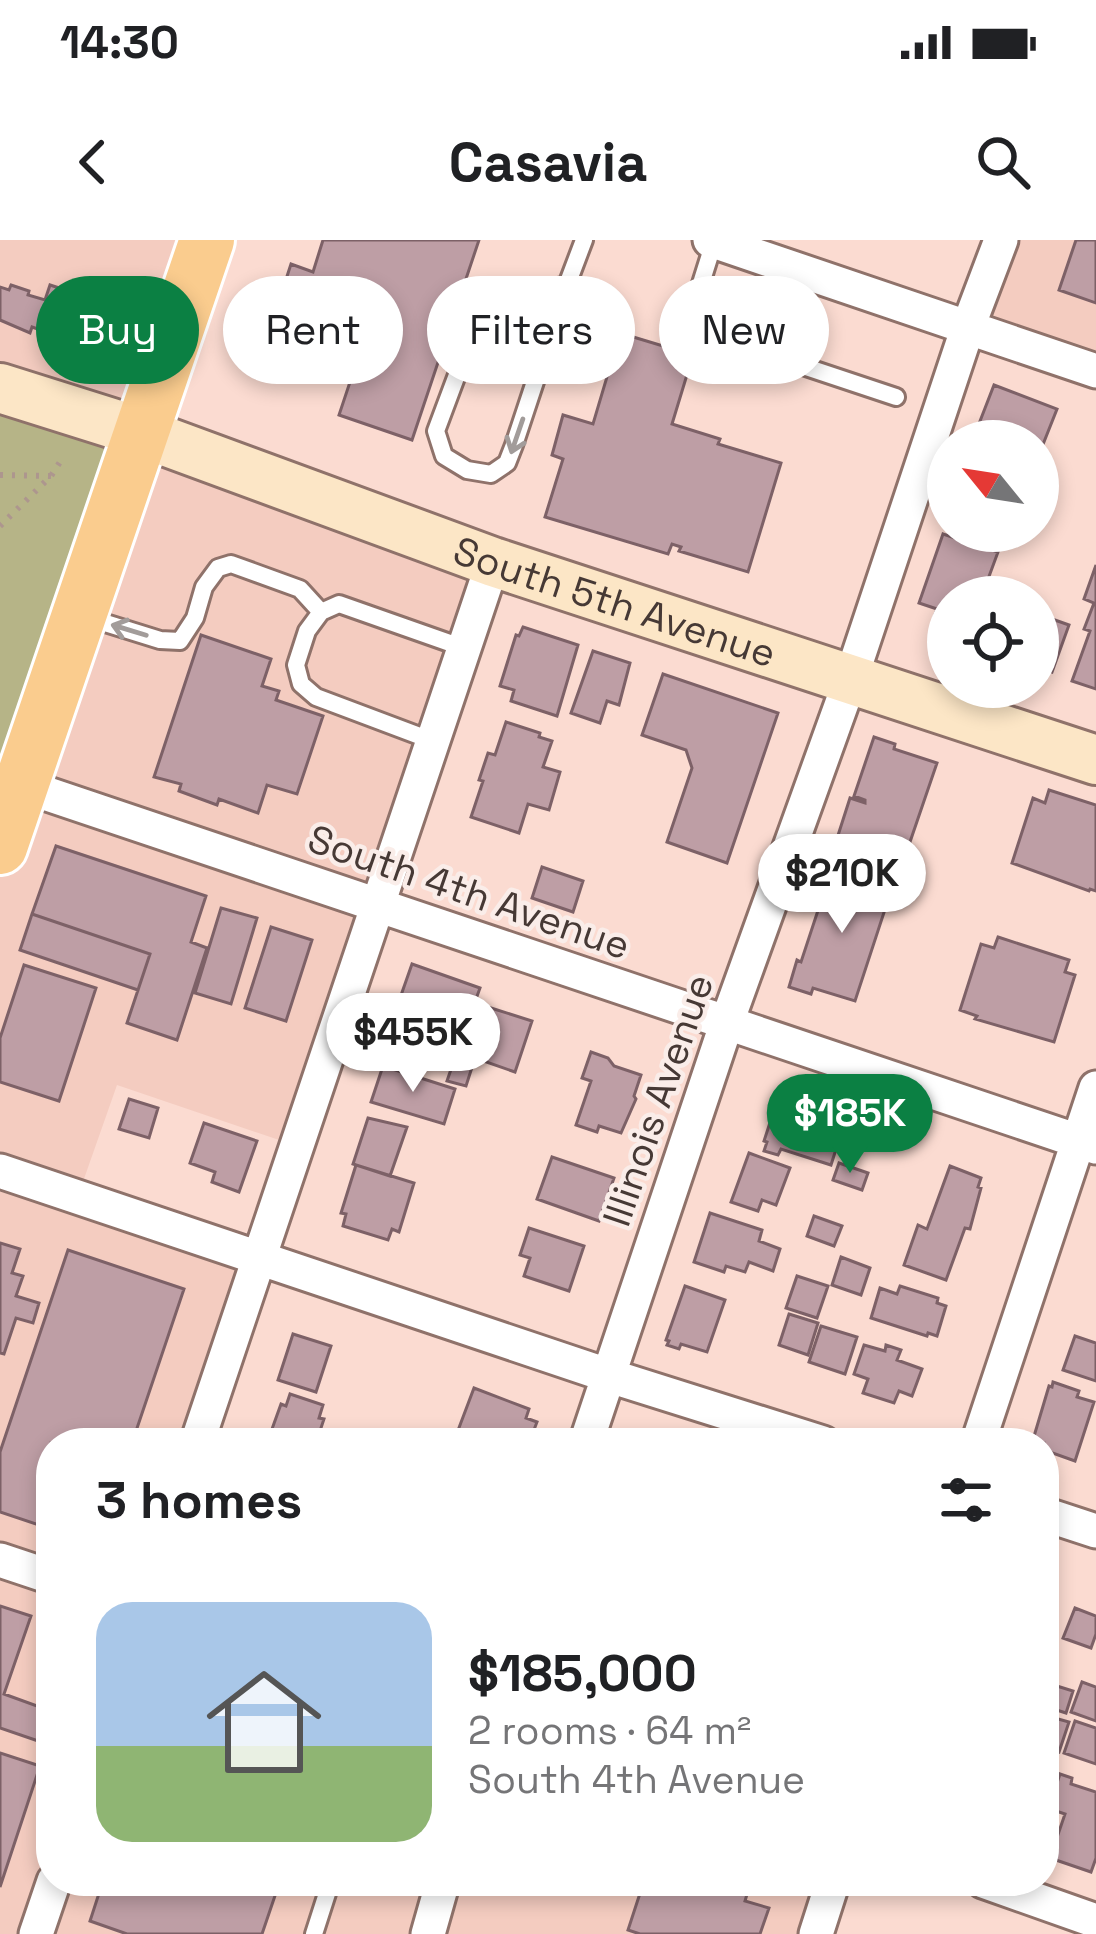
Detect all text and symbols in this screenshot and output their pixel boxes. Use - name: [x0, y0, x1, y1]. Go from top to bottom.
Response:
- text: 14:30: [60, 14, 179, 71]
- text: Casavia: [449, 128, 647, 197]
- icon: back: [60, 129, 126, 195]
- icon: search: [970, 129, 1036, 195]
- chip: Buy: [36, 276, 199, 384]
- chip: Rent: [223, 276, 403, 384]
- chip: Filters: [427, 276, 635, 384]
- chip: New: [659, 276, 829, 384]
- one-way arrow: [504, 416, 526, 454]
- north arrow: [927, 420, 1059, 552]
- map controls: [927, 420, 1059, 708]
- street label: South 5th Avenue: [447, 525, 782, 678]
- button: locate: [927, 576, 1059, 708]
- one-way arrow: [111, 618, 149, 640]
- street label: South 4th Avenue: [302, 814, 636, 970]
- pin: $210K: [758, 834, 926, 936]
- text: $210K: [785, 848, 899, 897]
- street label: Illinois Avenue: [592, 967, 724, 1233]
- pin: $455K: [329, 993, 497, 1095]
- text: $455K: [353, 1007, 473, 1056]
- pin: $185K: [766, 1074, 934, 1176]
- text: $185K: [794, 1088, 906, 1137]
- icon: filters: [933, 1467, 999, 1533]
- text: 3 homes: [96, 1468, 302, 1533]
- text: $185,000: [468, 1641, 697, 1706]
- icon: home: [192, 1650, 336, 1794]
- text: 2 rooms · 64 m²: [468, 1706, 751, 1755]
- text: South 4th Avenue: [468, 1755, 805, 1804]

